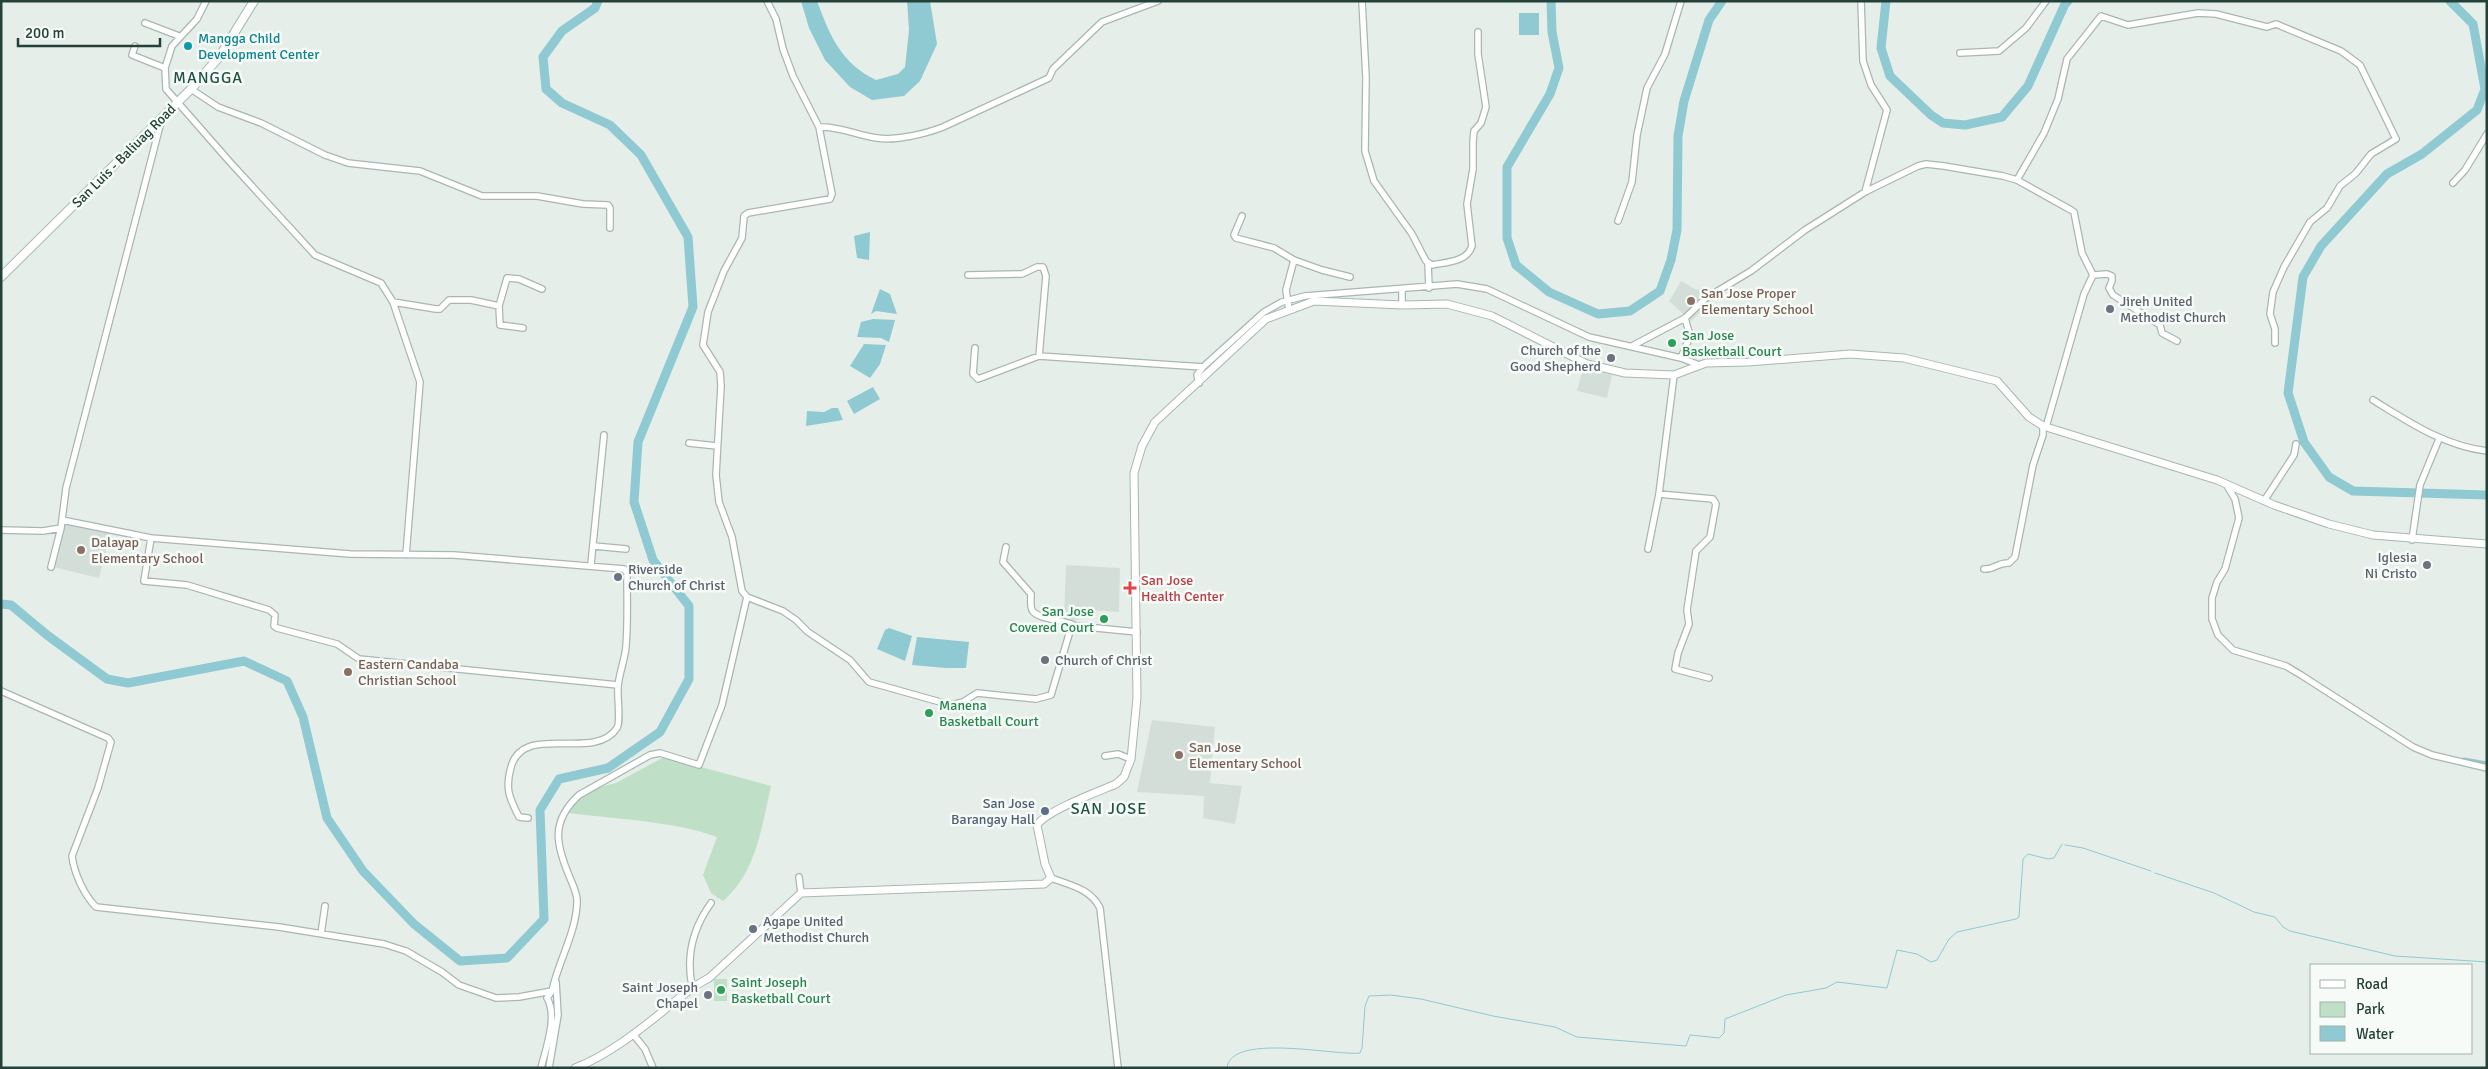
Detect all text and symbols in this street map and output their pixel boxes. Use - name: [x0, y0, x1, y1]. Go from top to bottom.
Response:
- scale bar: [18, 15, 160, 47]
- text: 200 m: [25, 24, 65, 42]
- place label: Mangga Child Development Center: [198, 30, 320, 63]
- marker: Mangga Child Development Center: [182, 40, 194, 52]
- district label: MANGGA: [173, 68, 243, 88]
- street label: San Luis - Baliuag Road: [69, 101, 179, 211]
- place label: San Jose Proper Elementary School: [1701, 285, 1814, 318]
- place label: Jireh United Methodist Church: [2120, 293, 2226, 326]
- marker: San Jose Proper Elementary School: [1685, 295, 1697, 307]
- marker: Jireh United Methodist Church: [2104, 303, 2116, 315]
- place label: San Jose Basketball Court: [1682, 327, 1782, 360]
- marker: San Jose Basketball Court: [1666, 337, 1678, 349]
- place label: Church of the Good Shepherd: [1510, 342, 1601, 375]
- marker: Church of the Good Shepherd: [1605, 352, 1617, 364]
- place label: Dalayap Elementary School: [91, 534, 204, 567]
- marker: Dalayap Elementary School: [75, 544, 87, 556]
- place label: Iglesia Ni Cristo: [2365, 549, 2417, 582]
- marker: Iglesia Ni Cristo: [2421, 559, 2433, 571]
- place label: Riverside Church of Christ: [628, 561, 725, 594]
- marker: Riverside Church of Christ: [612, 571, 624, 583]
- place label: San Jose Health Center: [1141, 572, 1225, 605]
- marker: San Jose Health Center: [1123, 581, 1137, 595]
- place label: San Jose Covered Court: [1009, 603, 1094, 636]
- marker: San Jose Covered Court: [1098, 613, 1110, 625]
- place label: Church of Christ: [1055, 652, 1152, 669]
- marker: Church of Christ: [1039, 654, 1051, 666]
- place label: Eastern Candaba Christian School: [358, 656, 459, 689]
- marker: Eastern Candaba Christian School: [342, 666, 354, 678]
- place label: Manena Basketball Court: [939, 697, 1039, 730]
- marker: Manena Basketball Court: [923, 707, 935, 719]
- place label: San Jose Elementary School: [1189, 739, 1302, 772]
- marker: San Jose Elementary School: [1173, 749, 1185, 761]
- place label: San Jose Barangay Hall: [951, 795, 1035, 828]
- district label: SAN JOSE: [1071, 799, 1147, 819]
- marker: San Jose Barangay Hall: [1039, 805, 1051, 817]
- place label: Agape United Methodist Church: [763, 913, 869, 946]
- marker: Agape United Methodist Church: [747, 923, 759, 935]
- legend: [2310, 964, 2473, 1054]
- place label: Saint Joseph Basketball Court: [731, 974, 831, 1007]
- text: Road: [2356, 975, 2388, 993]
- place label: Saint Joseph Chapel: [622, 979, 698, 1012]
- marker: Saint Joseph Basketball Court: [715, 984, 727, 996]
- marker: Saint Joseph Chapel: [702, 989, 714, 1001]
- text: Park: [2356, 1000, 2385, 1018]
- text: Water: [2356, 1025, 2394, 1043]

